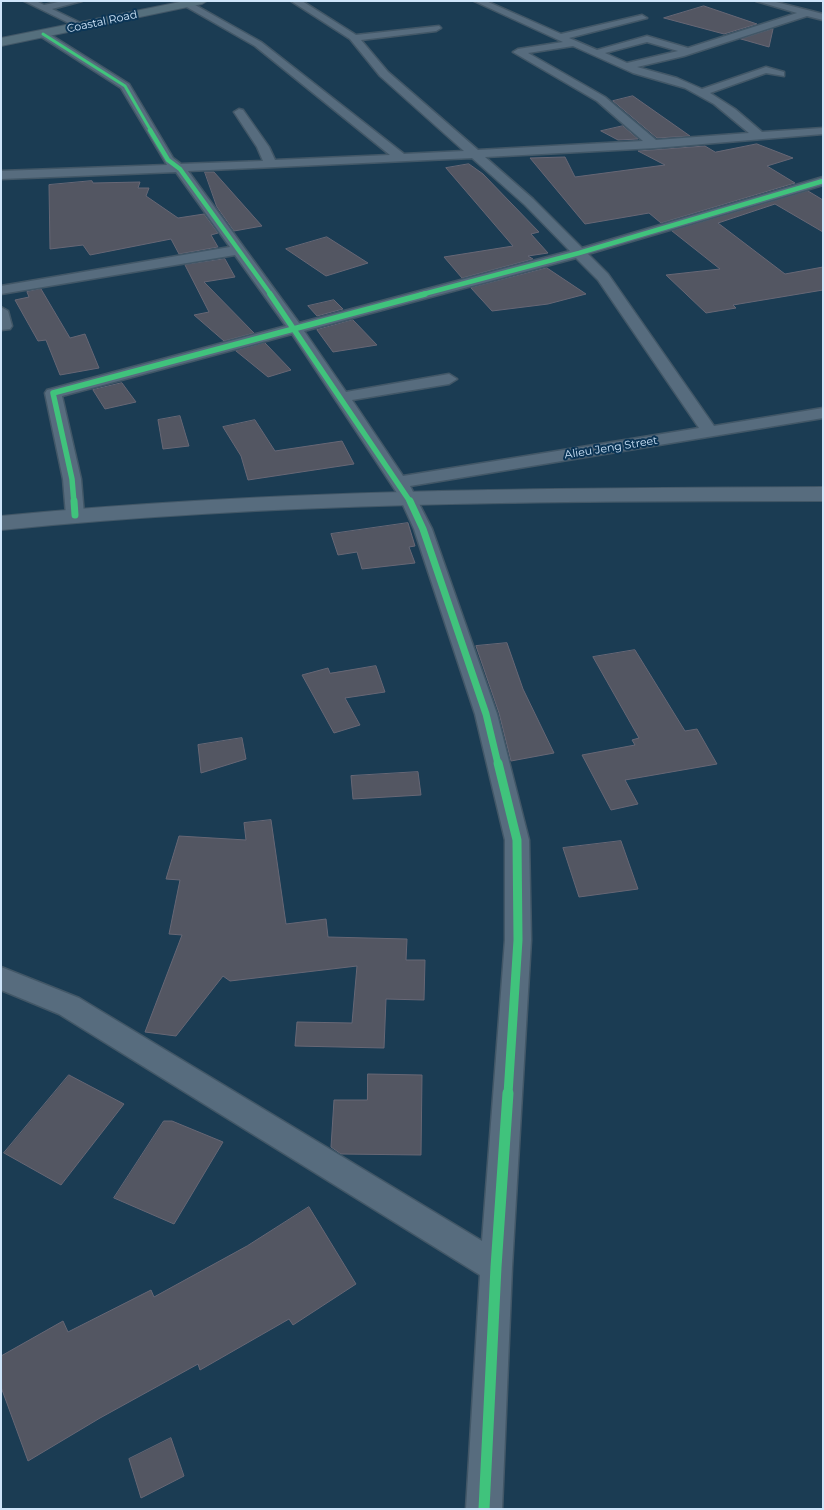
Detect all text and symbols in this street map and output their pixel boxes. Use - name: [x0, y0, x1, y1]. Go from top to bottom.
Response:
- street label: Coastal Road: [66, 8, 138, 36]
- street label: Alieu Jeng Street: [564, 434, 658, 462]

